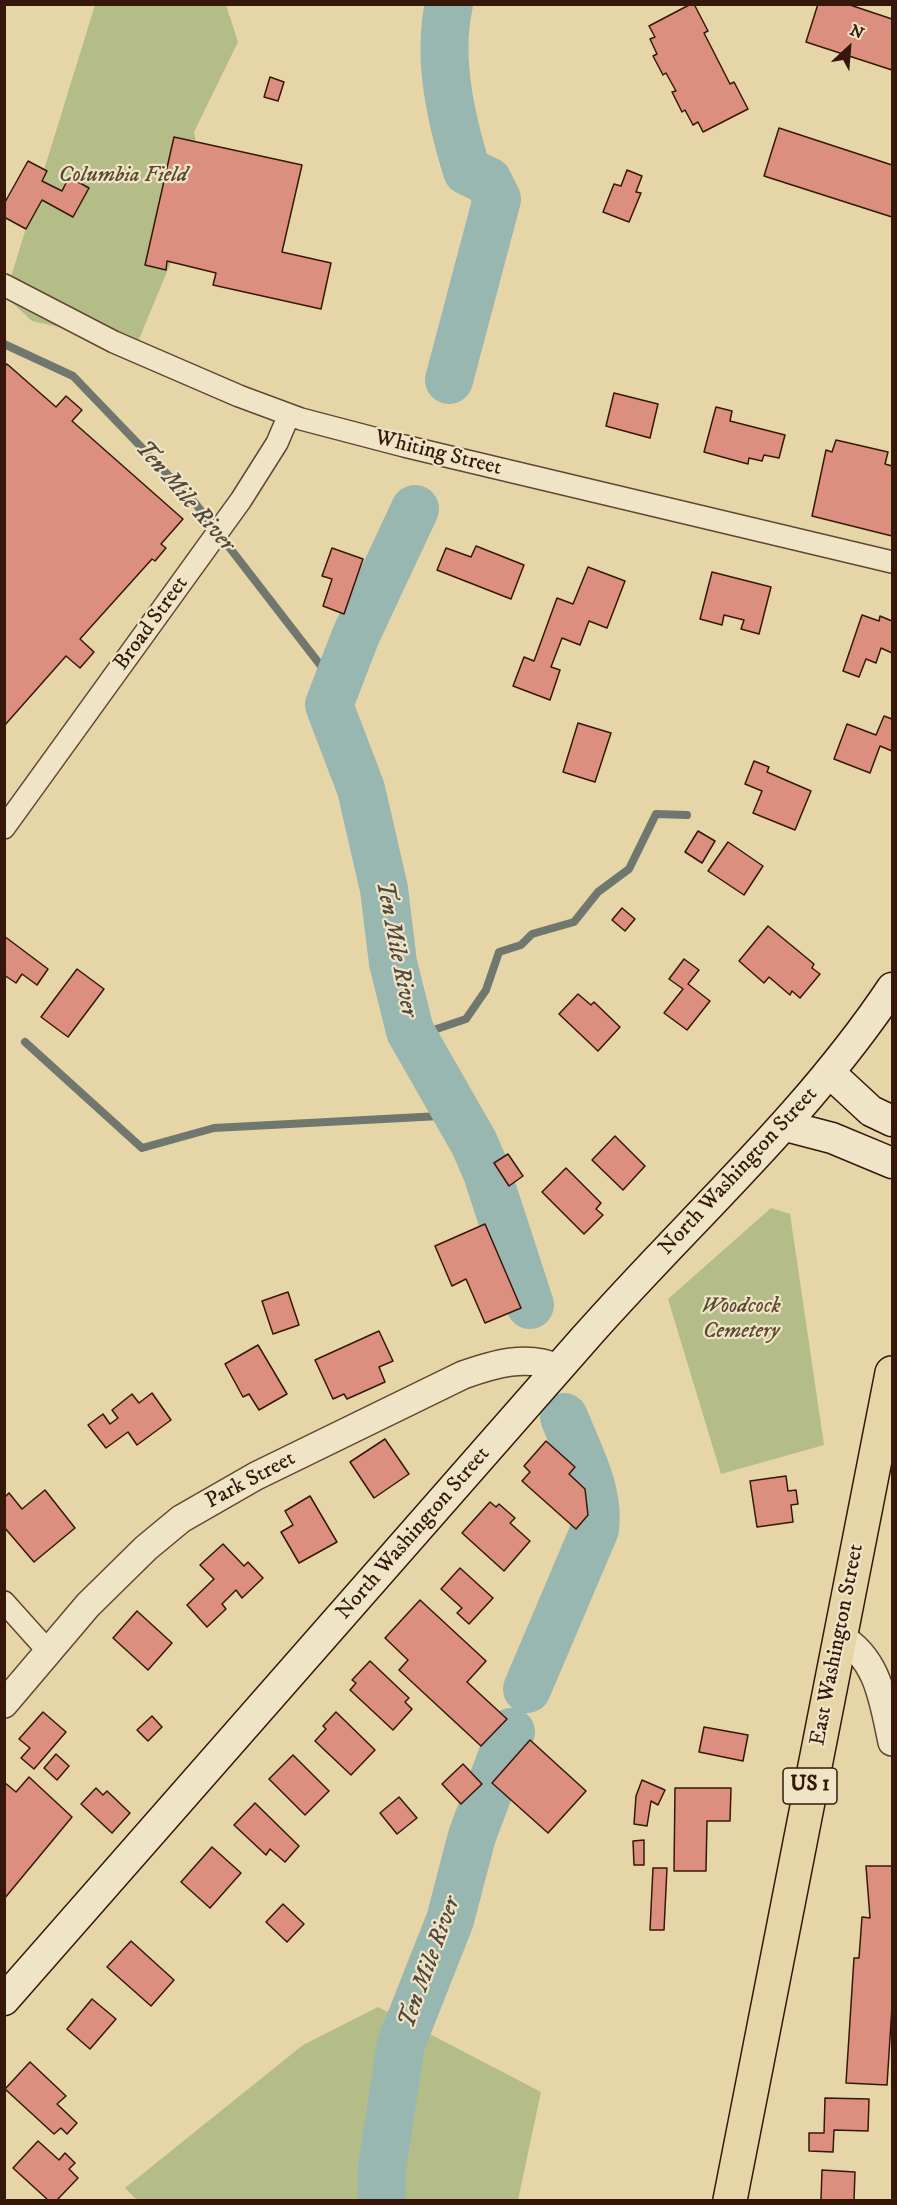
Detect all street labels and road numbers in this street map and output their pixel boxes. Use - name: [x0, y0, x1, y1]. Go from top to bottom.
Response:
- street label: Whiting Street: [372, 426, 504, 482]
- street label: Broad Street: [109, 572, 195, 676]
- street label: North Washington Street: [654, 1082, 824, 1262]
- street label: North Washington Street: [332, 1442, 496, 1626]
- street label: Park Street: [202, 1446, 300, 1516]
- street label: East Washington Street: [805, 1542, 871, 1748]
- road number: US 1: [783, 1768, 837, 1804]

